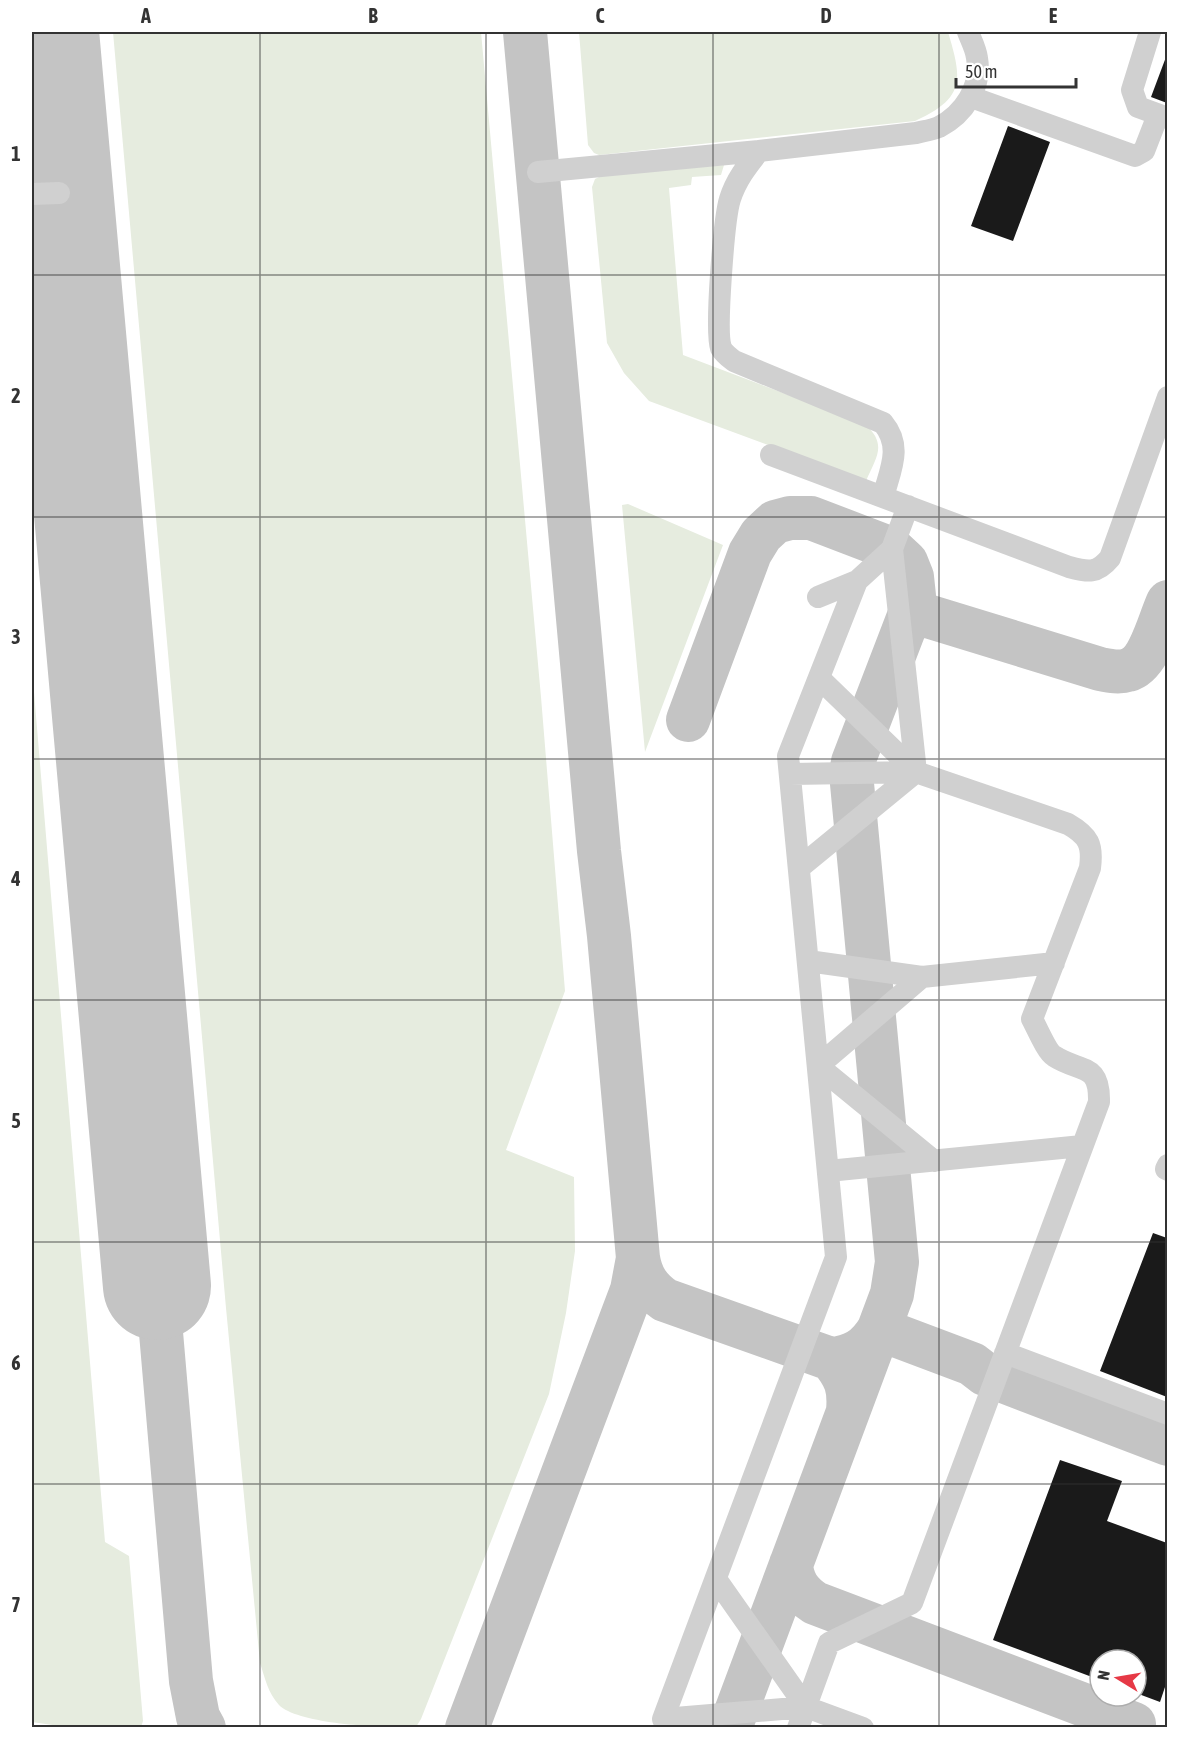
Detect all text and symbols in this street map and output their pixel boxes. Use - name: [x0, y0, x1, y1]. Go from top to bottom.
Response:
- text: A: [140, 4, 151, 27]
- text: B: [368, 4, 378, 27]
- text: C: [596, 4, 605, 27]
- text: D: [820, 4, 832, 27]
- text: E: [1049, 4, 1058, 27]
- scale bar: [956, 51, 1076, 89]
- text: 50 m: [965, 61, 997, 82]
- text: 1: [11, 142, 21, 165]
- text: 2: [11, 384, 21, 407]
- text: 3: [11, 625, 21, 648]
- text: 4: [10, 867, 21, 890]
- text: 5: [11, 1109, 21, 1132]
- text: 6: [11, 1351, 21, 1374]
- text: 7: [11, 1593, 21, 1616]
- north arrow: [1088, 1648, 1148, 1708]
- text: N: [1094, 1669, 1113, 1681]

